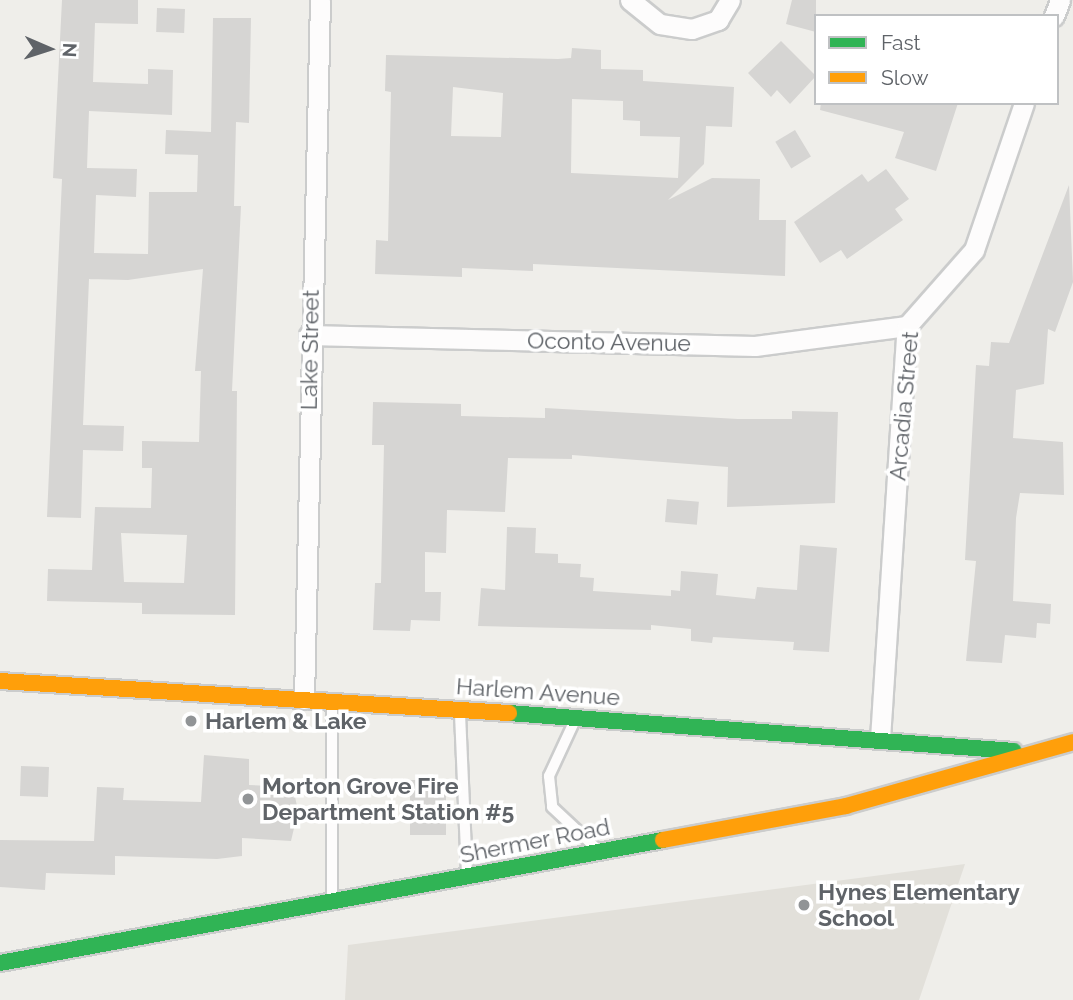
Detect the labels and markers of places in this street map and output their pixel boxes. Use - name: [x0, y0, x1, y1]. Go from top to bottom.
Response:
- place label: Harlem & Lake: [205, 707, 367, 735]
- marker: Harlem & Lake: [183, 713, 199, 729]
- place label: Morton Grove Fire Department Station #5: [262, 772, 514, 826]
- marker: Morton Grove Fire Department Station #5: [240, 791, 256, 807]
- place label: Hynes Elementary School: [818, 878, 1020, 932]
- marker: Hynes Elementary School: [796, 897, 812, 913]

